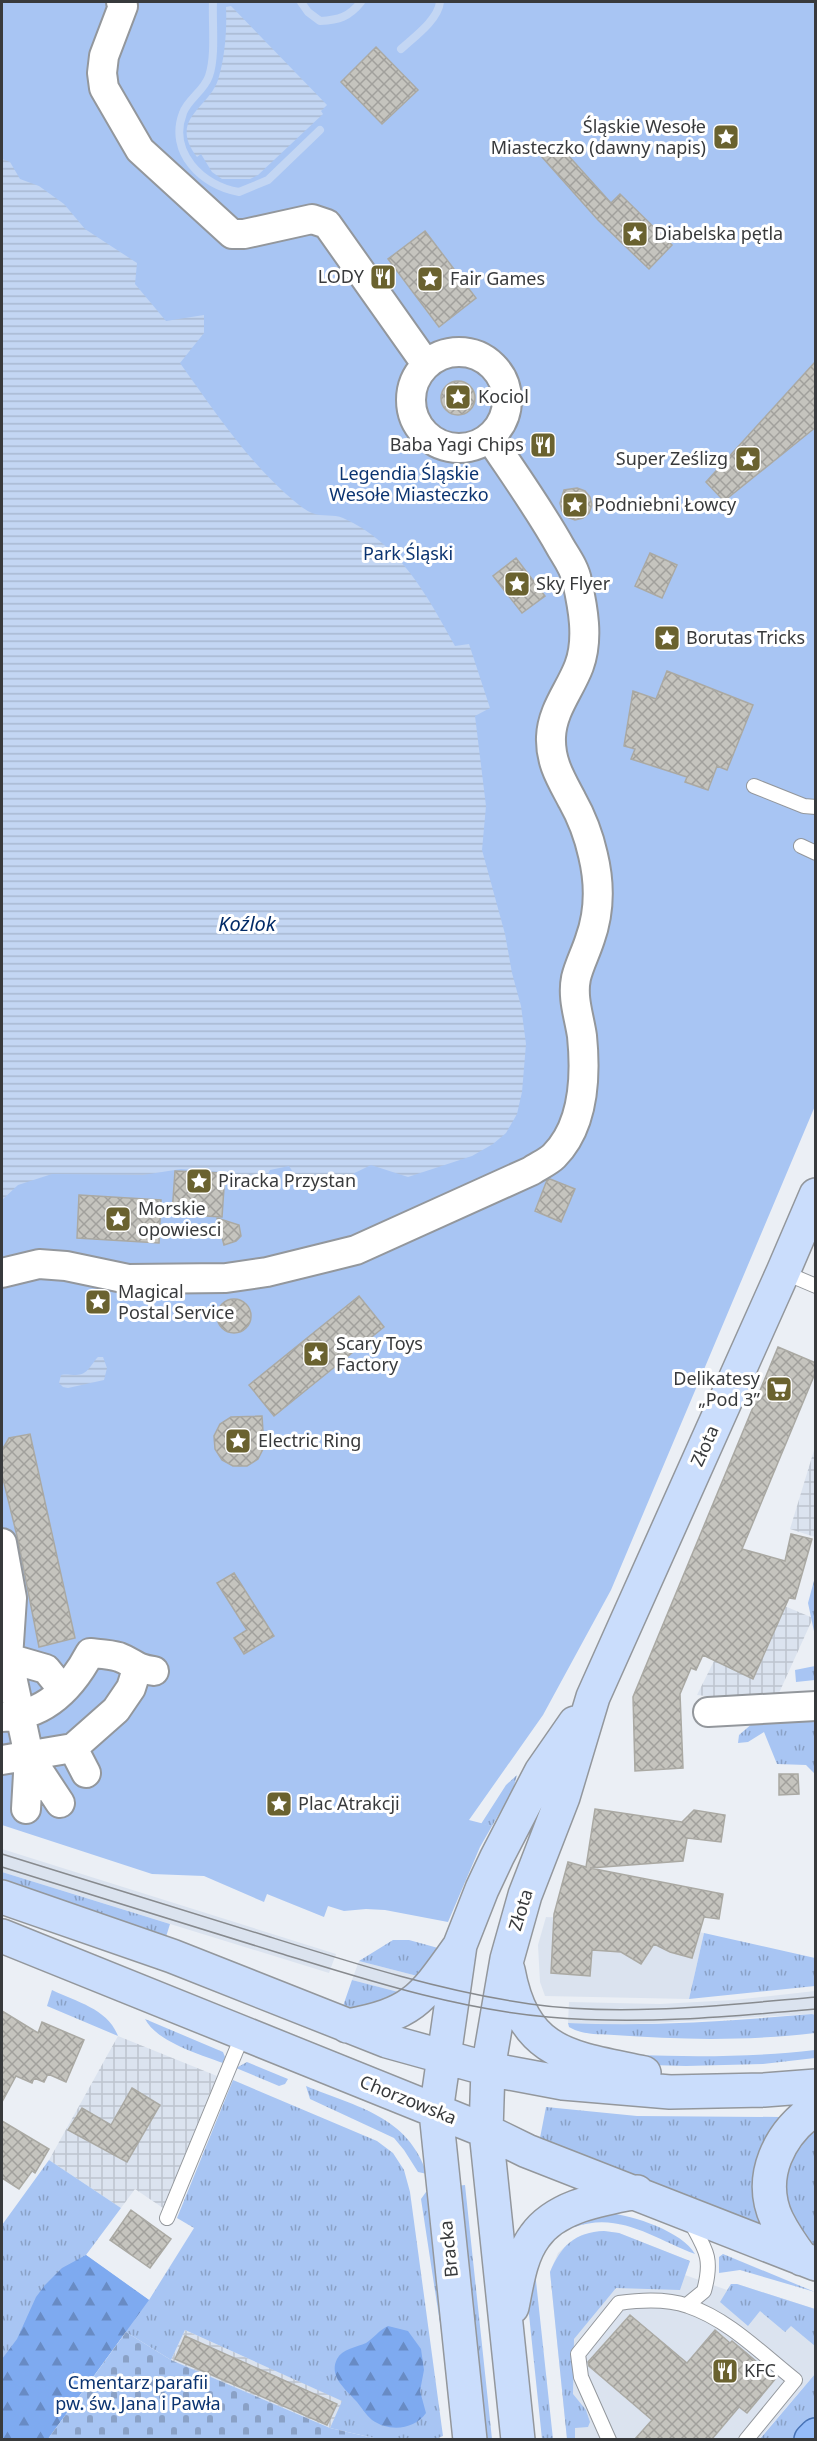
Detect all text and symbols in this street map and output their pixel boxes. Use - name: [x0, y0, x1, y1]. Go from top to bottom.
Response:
- place label: Śląskie Wesołe Miasteczko (dawny napis): [491, 114, 706, 159]
- place icon: Śląskie Wesołe Miasteczko (dawny napis): [711, 122, 741, 152]
- place icon: Diabelska pętla: [620, 219, 650, 249]
- place label: Diabelska pętla: [654, 221, 783, 245]
- restaurant icon: LODY: [368, 262, 398, 292]
- place label: LODY: [318, 264, 365, 288]
- place icon: Fair Games: [415, 264, 445, 294]
- place label: Fair Games: [450, 266, 545, 290]
- place icon: Kociol: [443, 382, 473, 412]
- place label: Kociol: [478, 384, 529, 408]
- restaurant icon: Baba Yagi Chips: [528, 430, 558, 460]
- place label: Baba Yagi Chips: [390, 432, 524, 456]
- place icon: Super Ześlizg: [733, 444, 763, 474]
- place label: Super Ześlizg: [616, 446, 728, 470]
- park label: Legendia Śląskie Wesołe Miasteczko: [329, 461, 489, 506]
- place icon: Podniebni Łowcy: [560, 490, 590, 520]
- place label: Podniebni Łowcy: [594, 492, 737, 516]
- park label: Park Śląski: [363, 541, 453, 565]
- place icon: Sky Flyer: [502, 569, 532, 599]
- place label: Sky Flyer: [536, 571, 611, 595]
- place icon: Borutas Tricks: [652, 623, 682, 653]
- place label: Borutas Tricks: [686, 625, 805, 649]
- water label: Koźlok: [218, 910, 277, 937]
- place icon: Piracka Przystan: [184, 1166, 214, 1196]
- place label: Piracka Przystan: [218, 1168, 356, 1192]
- place label: Morskie opowiesci: [138, 1196, 221, 1241]
- place icon: Morskie opowiesci: [103, 1204, 133, 1234]
- place label: Magical Postal Service: [118, 1279, 234, 1324]
- place icon: Magical Postal Service: [83, 1287, 113, 1317]
- place label: Scary Toys Factory: [336, 1331, 423, 1376]
- place icon: Scary Toys Factory: [301, 1339, 331, 1369]
- place label: Delikatesy „Pod 3”: [673, 1366, 761, 1411]
- supermarket icon: Delikatesy „Pod 3”: [764, 1374, 794, 1404]
- street label: Złota: [684, 1421, 724, 1470]
- place icon: Electric Ring: [223, 1426, 253, 1456]
- place label: Electric Ring: [258, 1428, 361, 1452]
- place icon: Plac Atrakcji: [264, 1789, 294, 1819]
- place label: Plac Atrakcji: [298, 1791, 400, 1815]
- street label: Złota: [502, 1886, 538, 1934]
- street label: Chorzowska: [356, 2069, 460, 2129]
- street label: Bracka: [433, 2219, 463, 2279]
- restaurant icon: KFC: [710, 2356, 740, 2386]
- place label: KFC: [744, 2358, 776, 2382]
- park label: Cmentarz parafii pw. św. Jana i Pawła: [55, 2370, 221, 2415]

